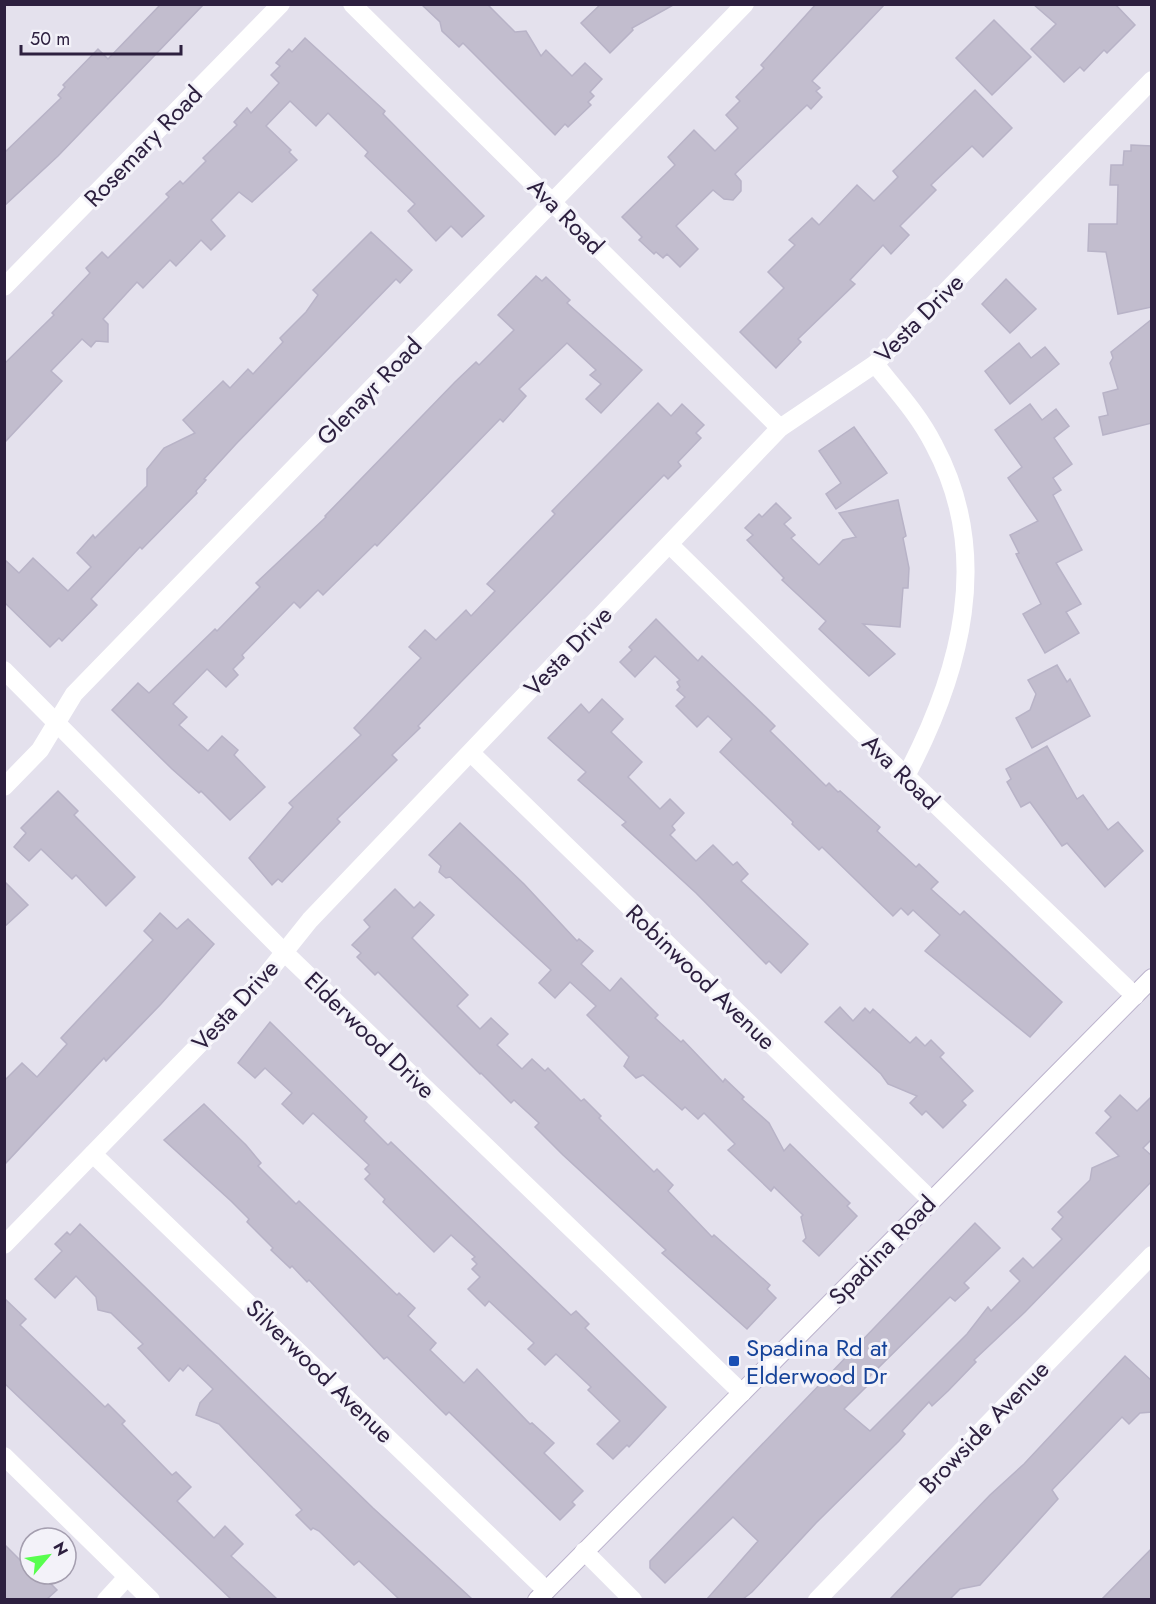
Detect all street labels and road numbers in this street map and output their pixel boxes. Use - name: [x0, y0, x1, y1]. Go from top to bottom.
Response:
- street label: Rosemary Road: [76, 77, 210, 215]
- street label: Ava Road: [520, 170, 612, 262]
- street label: Vesta Drive: [866, 265, 972, 371]
- street label: Glenayr Road: [308, 329, 430, 453]
- street label: Vesta Drive: [516, 598, 620, 704]
- street label: Ava Road: [854, 726, 948, 818]
- street label: Robinwood Avenue: [618, 896, 784, 1058]
- street label: Vesta Drive: [183, 951, 287, 1059]
- street label: Elderwood Drive: [297, 963, 443, 1107]
- street label: Spadina Road: [820, 1187, 944, 1313]
- street label: Silverwood Avenue: [238, 1291, 402, 1451]
- street label: Browside Avenue: [911, 1352, 1057, 1502]

